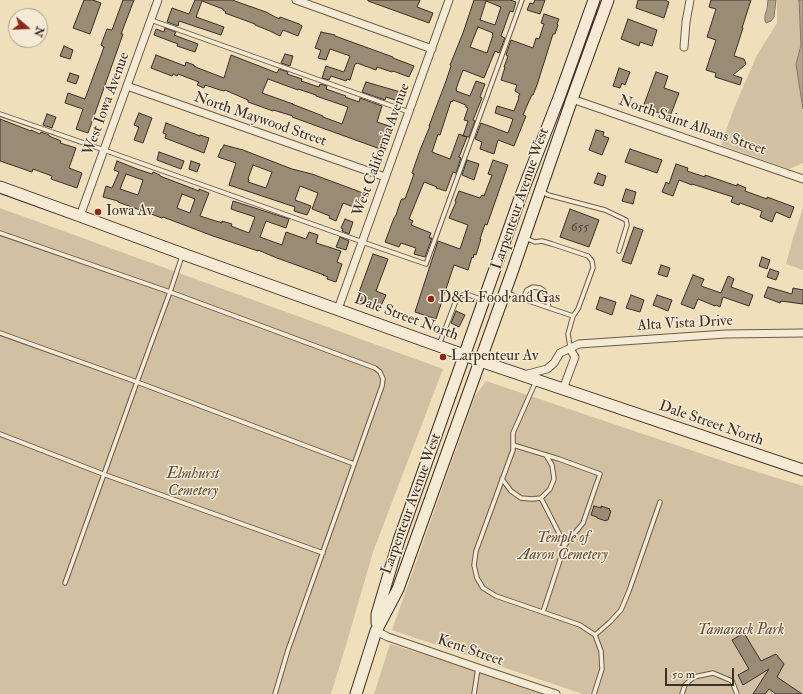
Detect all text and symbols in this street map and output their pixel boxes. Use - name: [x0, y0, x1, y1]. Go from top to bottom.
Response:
- north arrow: [8, 8, 48, 48]
- text: N: [31, 25, 47, 39]
- street label: West Iowa Avenue: [80, 50, 134, 158]
- street label: West California Avenue: [350, 81, 414, 219]
- street label: North Maywood Street: [191, 89, 329, 151]
- street label: North Saint Albans Street: [616, 92, 768, 160]
- street label: Larpenteur Avenue West: [488, 126, 554, 272]
- place label: Iowa Av: [106, 203, 153, 221]
- marker: Iowa Av: [93, 207, 103, 217]
- house number: 655: [571, 220, 589, 236]
- place label: D&L Food and Gas: [439, 290, 560, 308]
- street label: Dale Street North: [351, 291, 461, 345]
- marker: D&L Food and Gas: [426, 294, 436, 304]
- street label: Alta Vista Drive: [637, 313, 733, 335]
- place label: Larpenteur Av: [451, 348, 538, 366]
- marker: Larpenteur Av: [438, 352, 448, 362]
- street label: Dale Street North: [656, 398, 766, 450]
- street label: Larpenteur Avenue West: [378, 431, 446, 577]
- park label: Elmhurst Cemetery: [167, 466, 219, 501]
- park label: Temple of Aaron Cemetery: [518, 530, 608, 565]
- park label: Tamarack Park: [698, 622, 784, 640]
- street label: Kent Street: [435, 631, 505, 671]
- scale bar: [667, 660, 736, 686]
- text: 50 m: [672, 667, 695, 682]

